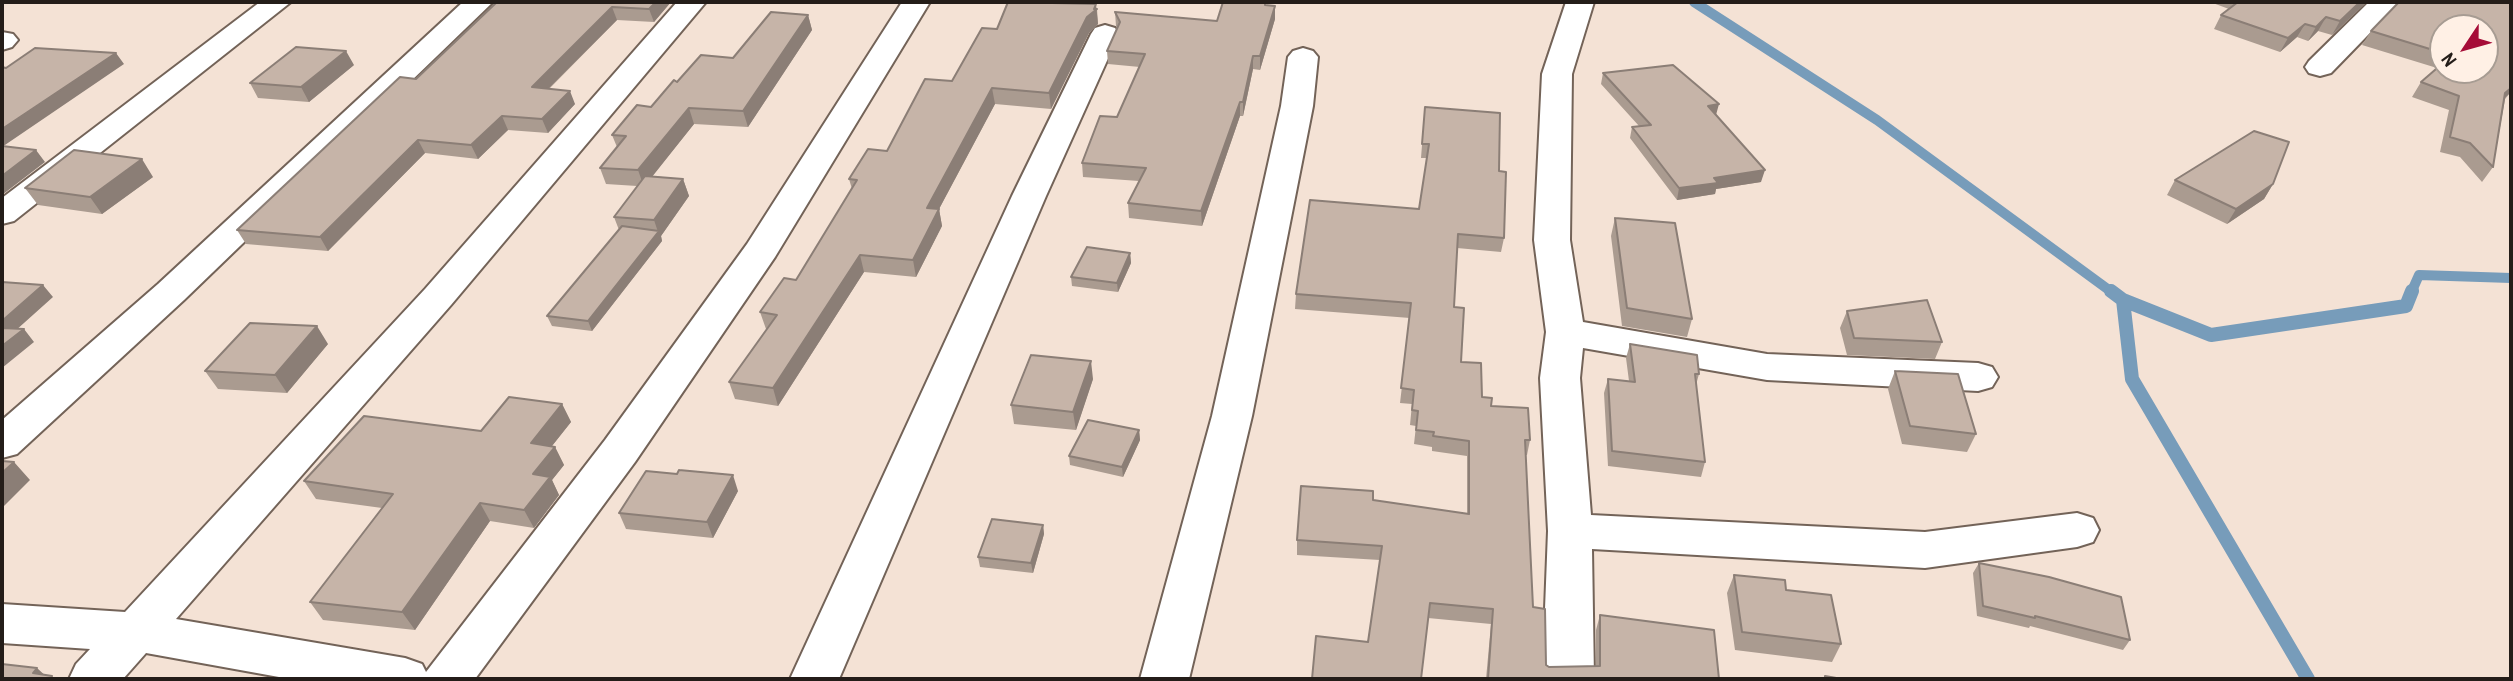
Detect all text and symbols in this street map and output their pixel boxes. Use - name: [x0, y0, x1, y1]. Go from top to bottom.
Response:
- north arrow: [2429, 14, 2499, 84]
- text: N: [2435, 48, 2462, 72]

